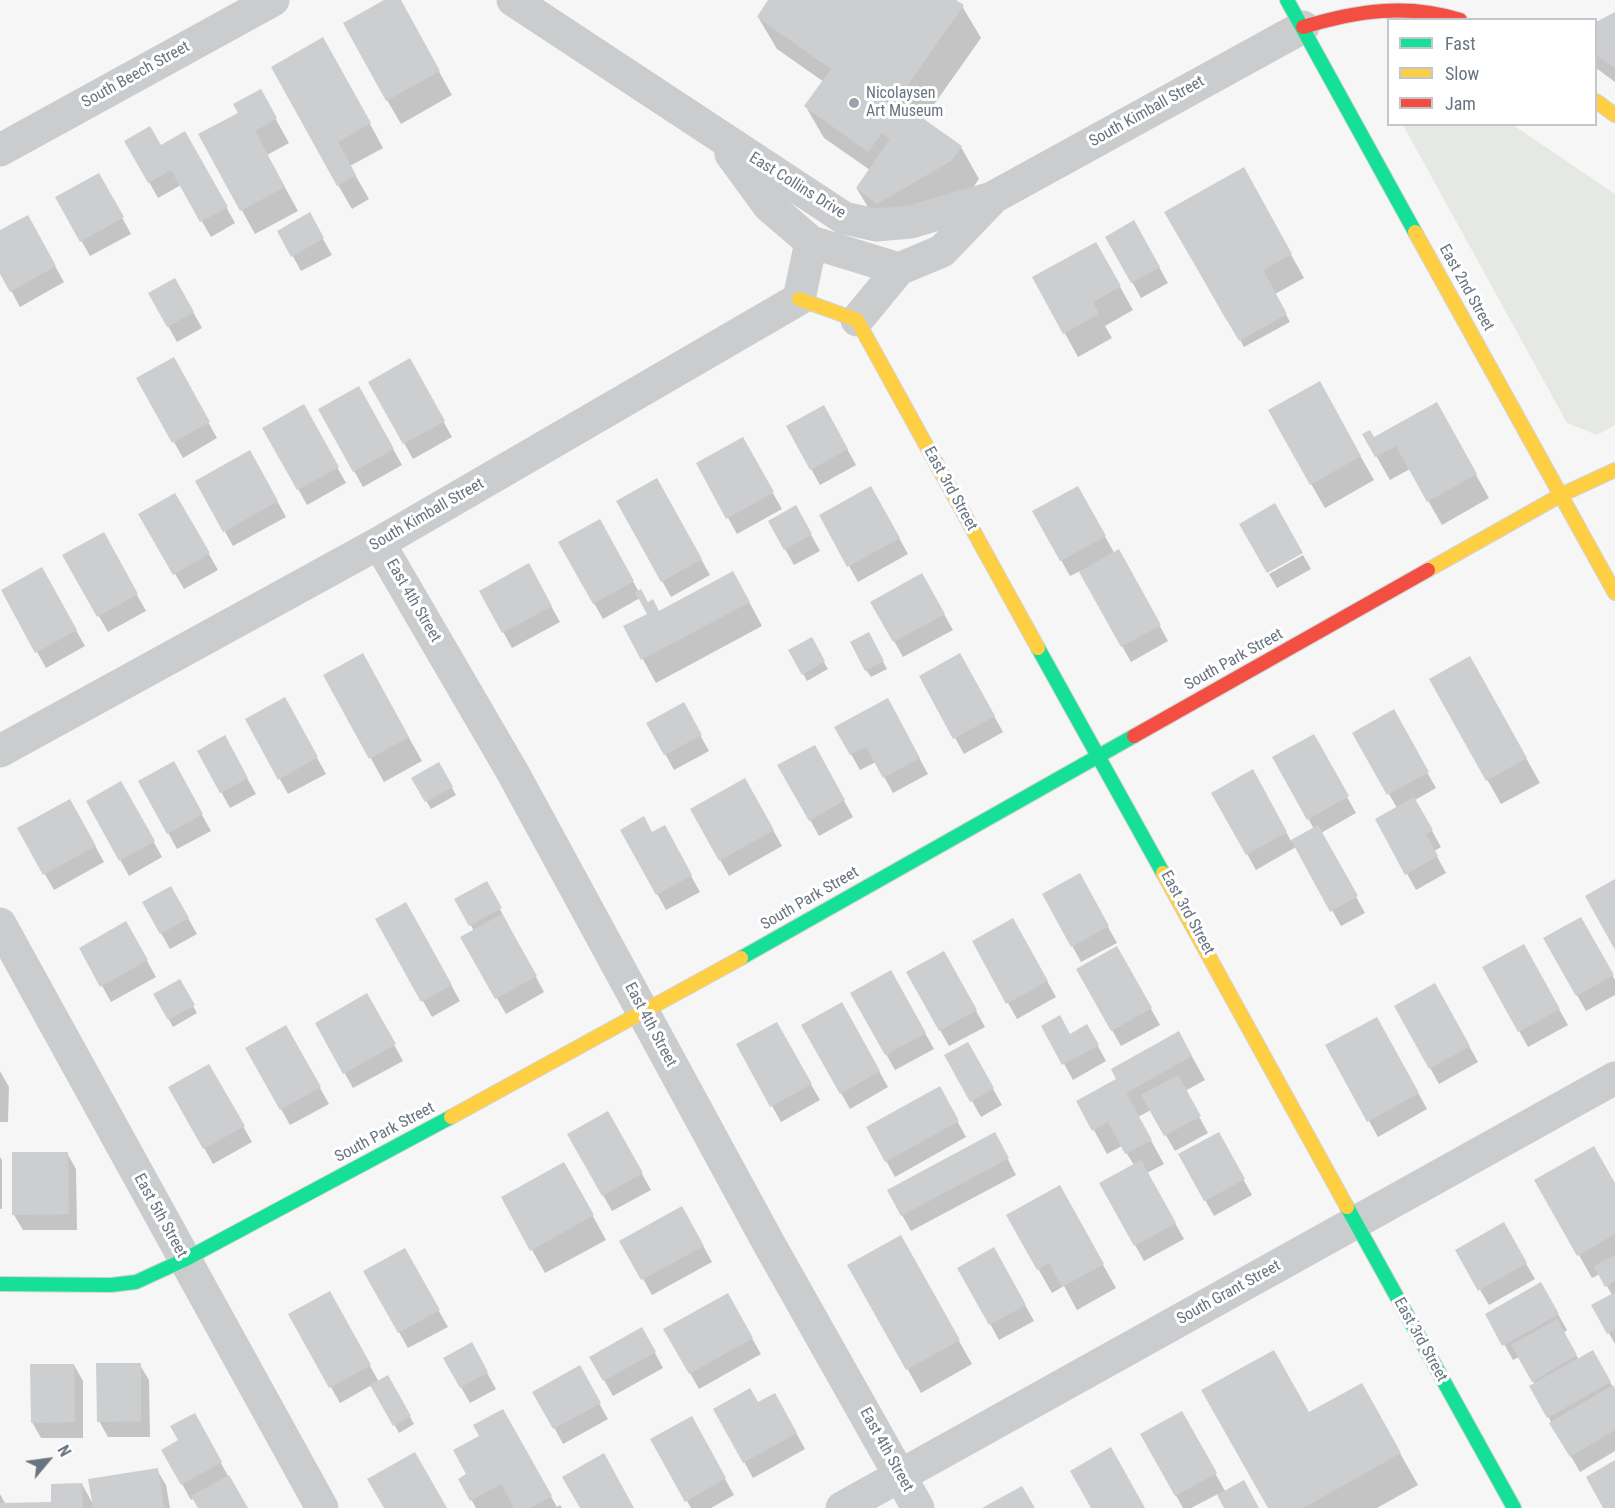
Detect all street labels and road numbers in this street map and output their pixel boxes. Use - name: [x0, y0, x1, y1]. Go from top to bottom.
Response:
- street label: South Beech Street: [79, 37, 193, 113]
- street label: South Kimball Street: [1086, 72, 1208, 152]
- street label: East Collins Drive: [745, 149, 849, 223]
- street label: East 2nd Street: [1434, 241, 1498, 335]
- street label: East 3rd Street: [919, 444, 981, 534]
- street label: South Kimball Street: [366, 475, 488, 555]
- street label: East 4th Street: [381, 556, 445, 646]
- street label: South Park Street: [1181, 625, 1287, 695]
- street label: South Park Street: [758, 863, 862, 935]
- street label: East 3rd Street: [1156, 868, 1218, 958]
- street label: East 4th Street: [620, 980, 680, 1070]
- street label: South Park Street: [332, 1099, 438, 1167]
- street label: East 5th Street: [129, 1171, 191, 1261]
- street label: South Grant Street: [1174, 1257, 1284, 1329]
- street label: East 3rd Street: [1389, 1295, 1451, 1385]
- street label: East 4th Street: [855, 1405, 917, 1495]

